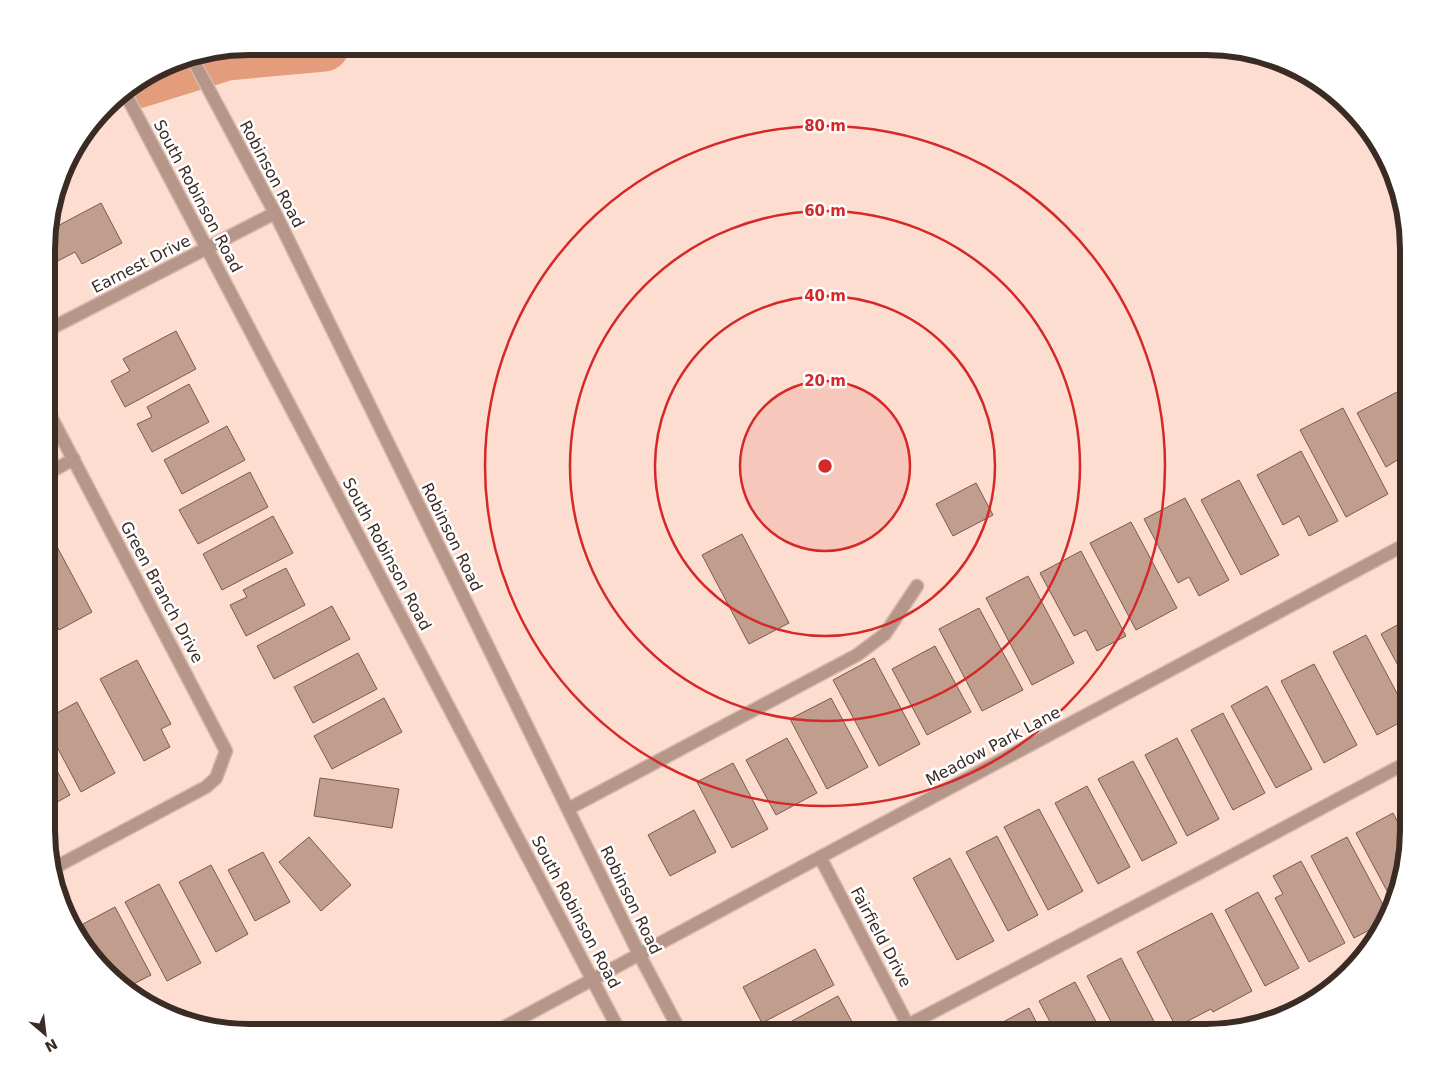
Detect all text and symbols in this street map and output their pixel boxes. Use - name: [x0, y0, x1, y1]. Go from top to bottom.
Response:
- street label: South Robinson Road: [150, 116, 246, 276]
- street label: Robinson Road: [236, 117, 308, 231]
- text: 80 m: [804, 117, 846, 135]
- text: 60 m: [804, 202, 846, 220]
- street label: Earnest Drive: [88, 231, 194, 297]
- text: 40 m: [804, 287, 846, 305]
- text: 20 m: [804, 372, 846, 390]
- centre of rings: [816, 457, 834, 475]
- street label: South Robinson Road: [339, 474, 435, 634]
- street label: Robinson Road: [418, 480, 486, 594]
- street label: Green Branch Drive: [117, 518, 207, 666]
- street label: Meadow Park Lane: [922, 702, 1064, 790]
- street label: South Robinson Road: [528, 832, 624, 992]
- street label: Robinson Road: [597, 843, 665, 957]
- street label: Fairfield Drive: [847, 884, 915, 990]
- north arrow: [20, 1009, 70, 1059]
- text: N: [42, 1036, 60, 1055]

